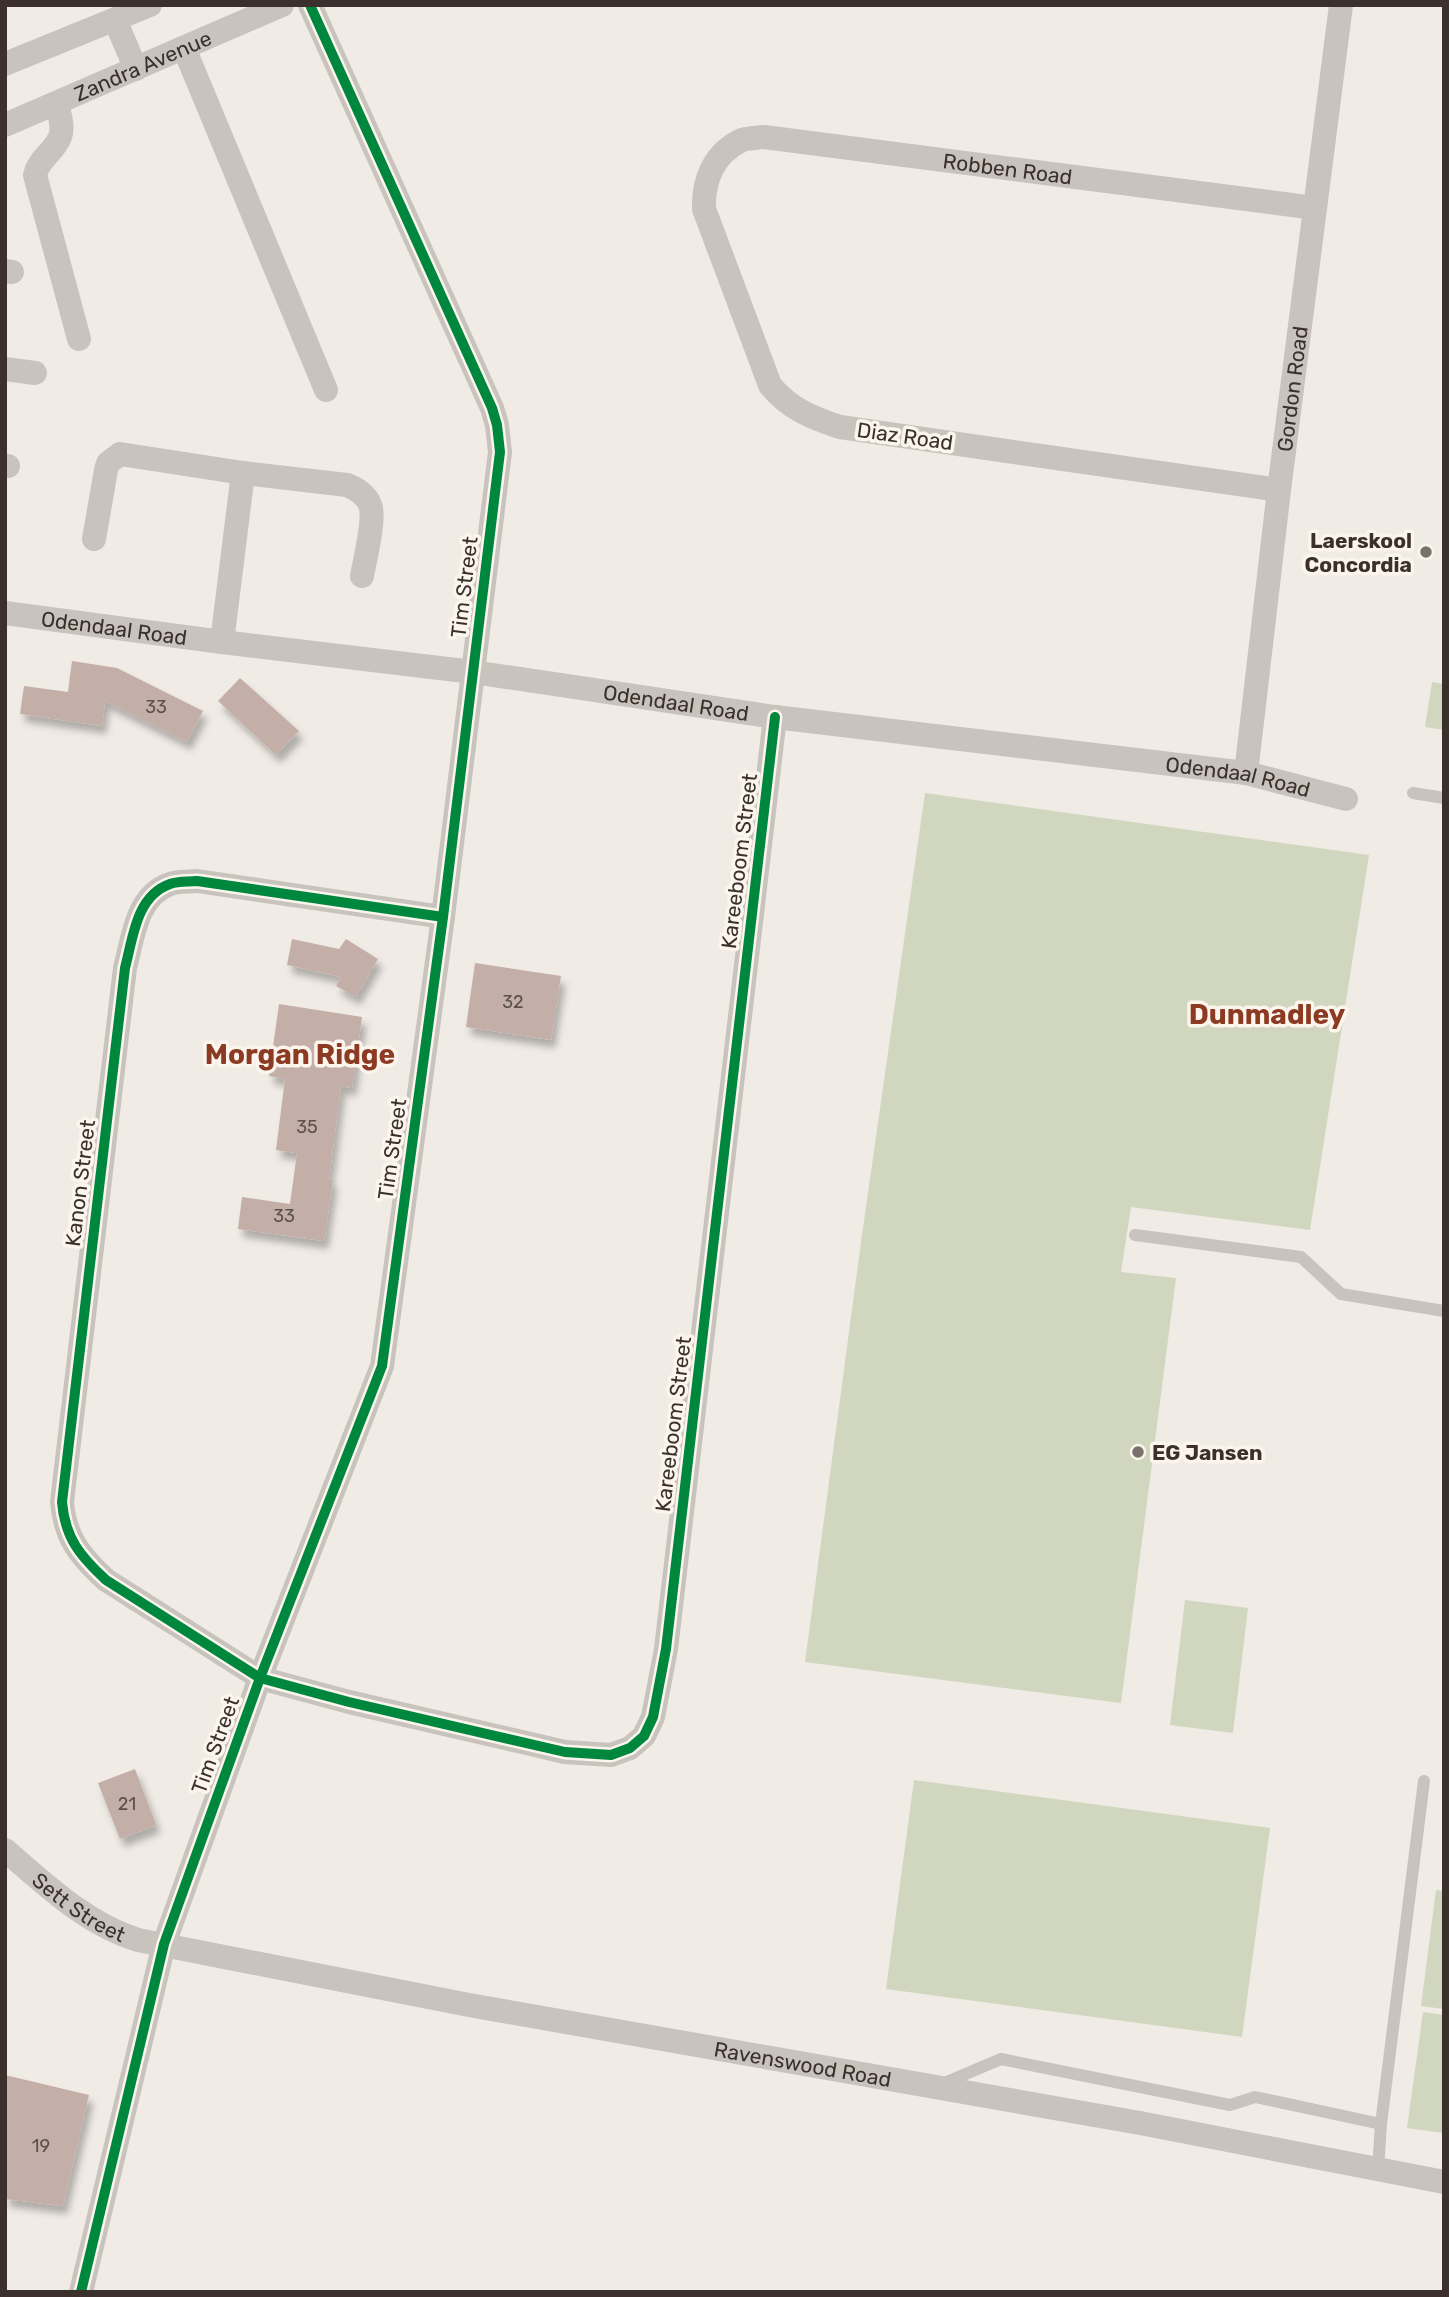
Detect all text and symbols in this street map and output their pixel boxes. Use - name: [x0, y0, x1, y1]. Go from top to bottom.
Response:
- street label: Zandra Avenue: [70, 25, 215, 106]
- street label: Robben Road: [941, 148, 1074, 189]
- street label: Gordon Road: [1272, 324, 1312, 453]
- street label: Diaz Road: [855, 417, 955, 455]
- place label: Laerskool Concordia: [1305, 528, 1412, 577]
- street label: Tim Street: [445, 535, 483, 639]
- marker: Laerskool Concordia: [1418, 544, 1434, 560]
- street label: Odendaal Road: [40, 605, 189, 650]
- street label: Odendaal Road: [602, 679, 751, 725]
- house number: 33: [145, 696, 167, 718]
- street label: Odendaal Road: [1164, 751, 1313, 802]
- street label: Kareeboom Street: [716, 772, 762, 950]
- house number: 32: [502, 991, 524, 1013]
- district label: Dunmadley: [1189, 998, 1346, 1031]
- district label: Morgan Ridge: [205, 1038, 395, 1071]
- street label: Tim Street: [373, 1097, 411, 1201]
- house number: 35: [296, 1116, 318, 1138]
- street label: Kanon Street: [60, 1118, 100, 1248]
- house number: 33: [273, 1205, 295, 1227]
- street label: Kareeboom Street: [650, 1335, 696, 1513]
- place label: EG Jansen: [1152, 1440, 1262, 1465]
- marker: EG Jansen: [1130, 1444, 1146, 1460]
- street label: Tim Street: [186, 1693, 244, 1797]
- house number: 21: [118, 1793, 136, 1815]
- street label: Sett Street: [28, 1867, 129, 1947]
- street label: Ravenswood Road: [712, 2036, 893, 2092]
- house number: 19: [32, 2135, 50, 2157]

